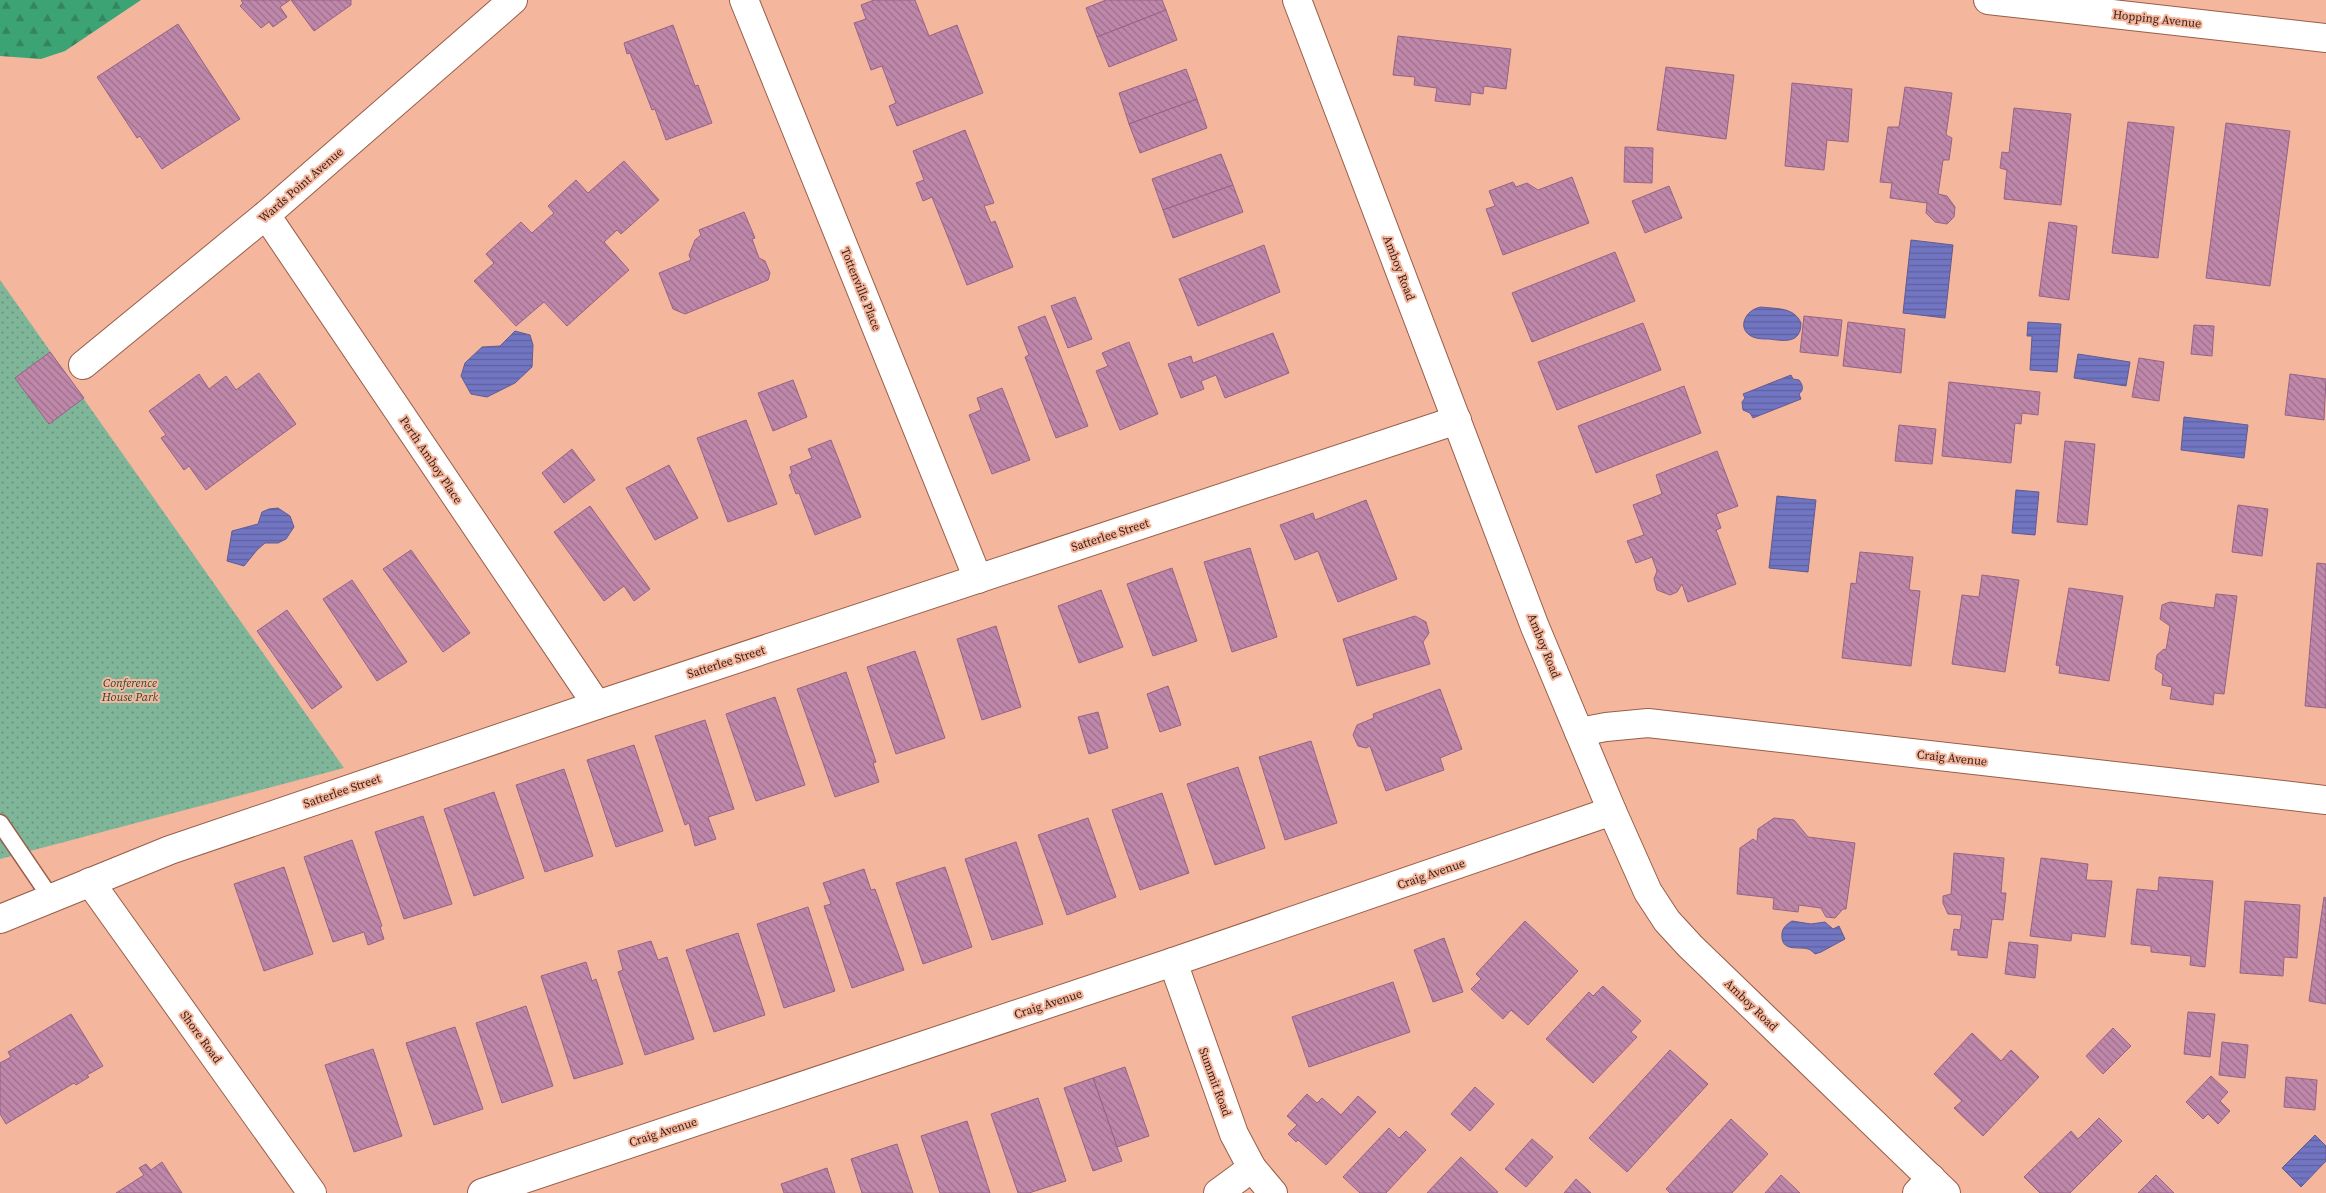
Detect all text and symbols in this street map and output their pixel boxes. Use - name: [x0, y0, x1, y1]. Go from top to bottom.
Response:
- street label: Hopping Avenue: [2112, 6, 2202, 32]
- street label: Wards Point Avenue: [255, 144, 347, 226]
- street label: Amboy Road: [1379, 233, 1419, 303]
- street label: Tottenville Place: [837, 245, 885, 333]
- street label: Perth Amboy Place: [396, 413, 466, 507]
- street label: Satterlee Street: [1069, 515, 1151, 555]
- street label: Amboy Road: [1524, 611, 1564, 681]
- street label: Satterlee Street: [685, 642, 767, 682]
- park label: Conference House Park: [101, 675, 159, 705]
- street label: Craig Avenue: [1916, 746, 1988, 770]
- street label: Satterlee Street: [301, 770, 383, 812]
- street label: Craig Avenue: [1395, 855, 1467, 893]
- street label: Amboy Road: [1721, 976, 1781, 1035]
- street label: Craig Avenue: [1012, 985, 1084, 1023]
- street label: Shore Road: [177, 1008, 225, 1066]
- street label: Summit Road: [1195, 1045, 1235, 1119]
- street label: Craig Avenue: [627, 1113, 699, 1151]

